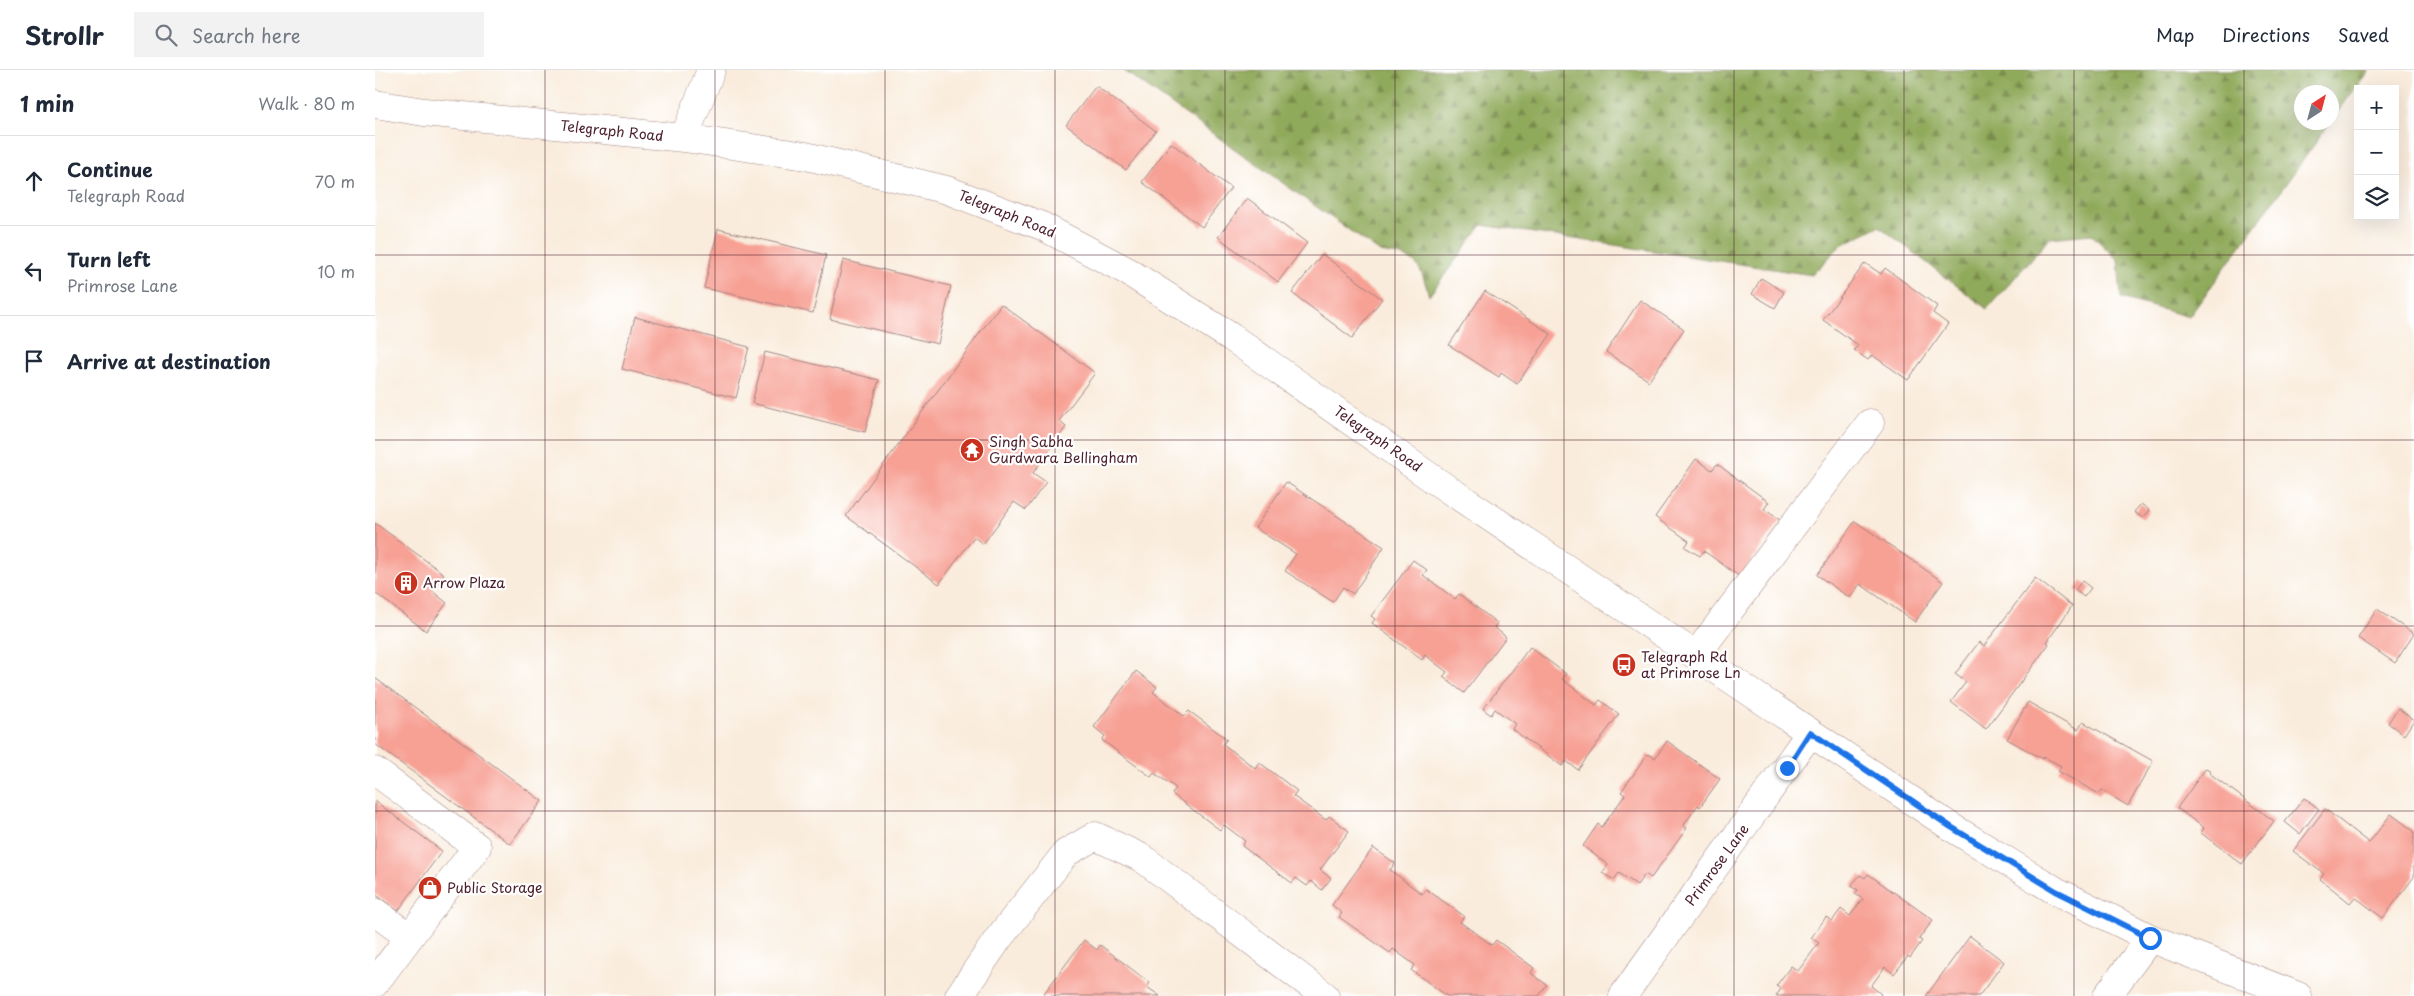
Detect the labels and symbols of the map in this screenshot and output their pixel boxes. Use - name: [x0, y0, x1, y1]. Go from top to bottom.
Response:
- north arrow: [2294, 85, 2339, 130]
- street label: Telegraph Road: [560, 115, 665, 146]
- street label: Telegraph Road: [955, 184, 1059, 243]
- street label: Telegraph Road: [1330, 400, 1427, 477]
- place label: Singh Sabha Gurdwara Bellingham: [989, 431, 1138, 468]
- temple icon: Singh Sabha Gurdwara Bellingham: [959, 437, 985, 463]
- building icon: Arrow Plaza: [393, 570, 419, 596]
- place label: Arrow Plaza: [423, 572, 505, 593]
- place label: Telegraph Rd at Primrose Ln: [1641, 646, 1741, 683]
- bus stop icon: Telegraph Rd at Primrose Ln: [1611, 652, 1637, 678]
- route end: [1776, 757, 1799, 780]
- street label: Primrose Lane: [1680, 819, 1754, 910]
- shop icon: Public Storage: [417, 875, 443, 901]
- place label: Public Storage: [447, 877, 542, 898]
- route start: [2139, 927, 2162, 950]

